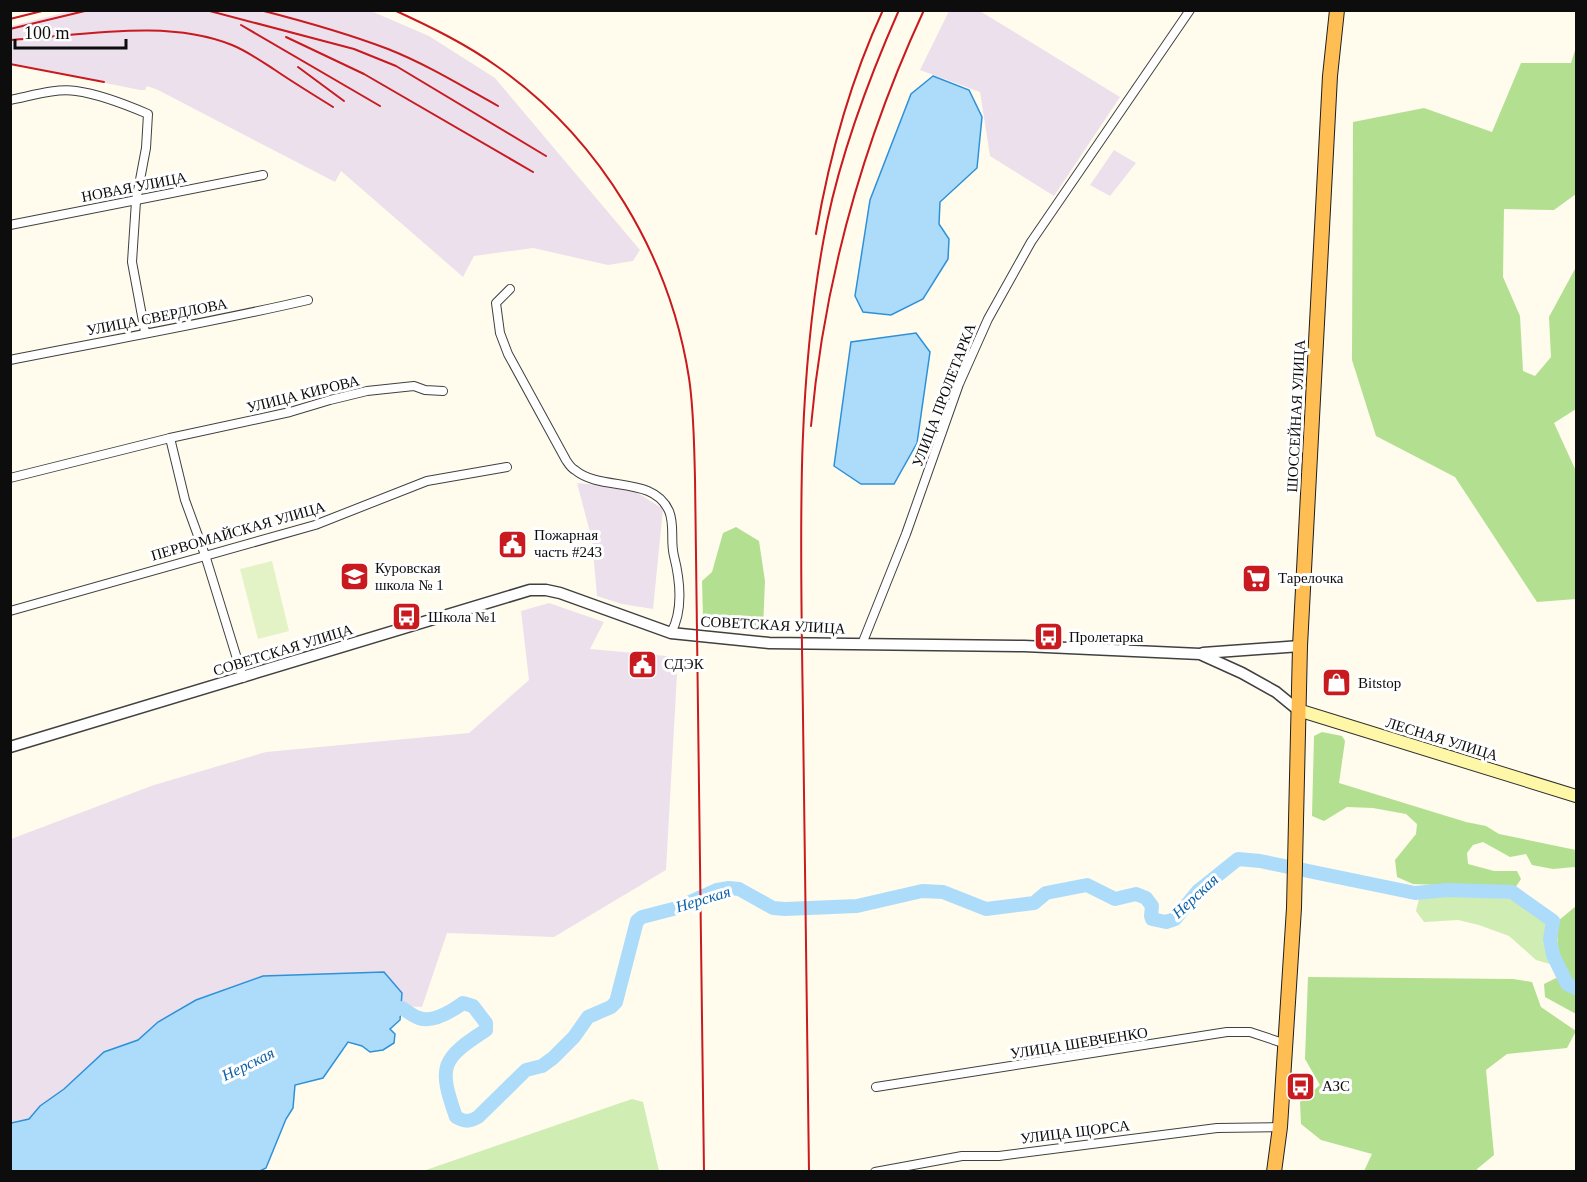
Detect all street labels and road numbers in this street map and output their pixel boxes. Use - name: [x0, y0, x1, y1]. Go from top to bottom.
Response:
- street label: НОВАЯ УЛИЦА: [80, 169, 188, 205]
- street label: УЛИЦА СВЕРДЛОВА: [85, 295, 229, 338]
- street label: УЛИЦА ПРОЛЕТАРКА: [909, 321, 979, 469]
- street label: ШОССЕЙНАЯ УЛИЦА: [1284, 339, 1308, 493]
- street label: УЛИЦА КИРОВА: [245, 372, 361, 416]
- street label: ПЕРВОМАЙСКАЯ УЛИЦА: [149, 498, 327, 564]
- street label: СОВЕТСКАЯ УЛИЦА: [700, 613, 846, 637]
- street label: СОВЕТСКАЯ УЛИЦА: [211, 621, 355, 679]
- street label: ЛЕСНАЯ УЛИЦА: [1384, 714, 1500, 764]
- street label: УЛИЦА ШЕВЧЕНКО: [1009, 1024, 1149, 1062]
- street label: УЛИЦА ЩОРСА: [1019, 1117, 1131, 1147]

